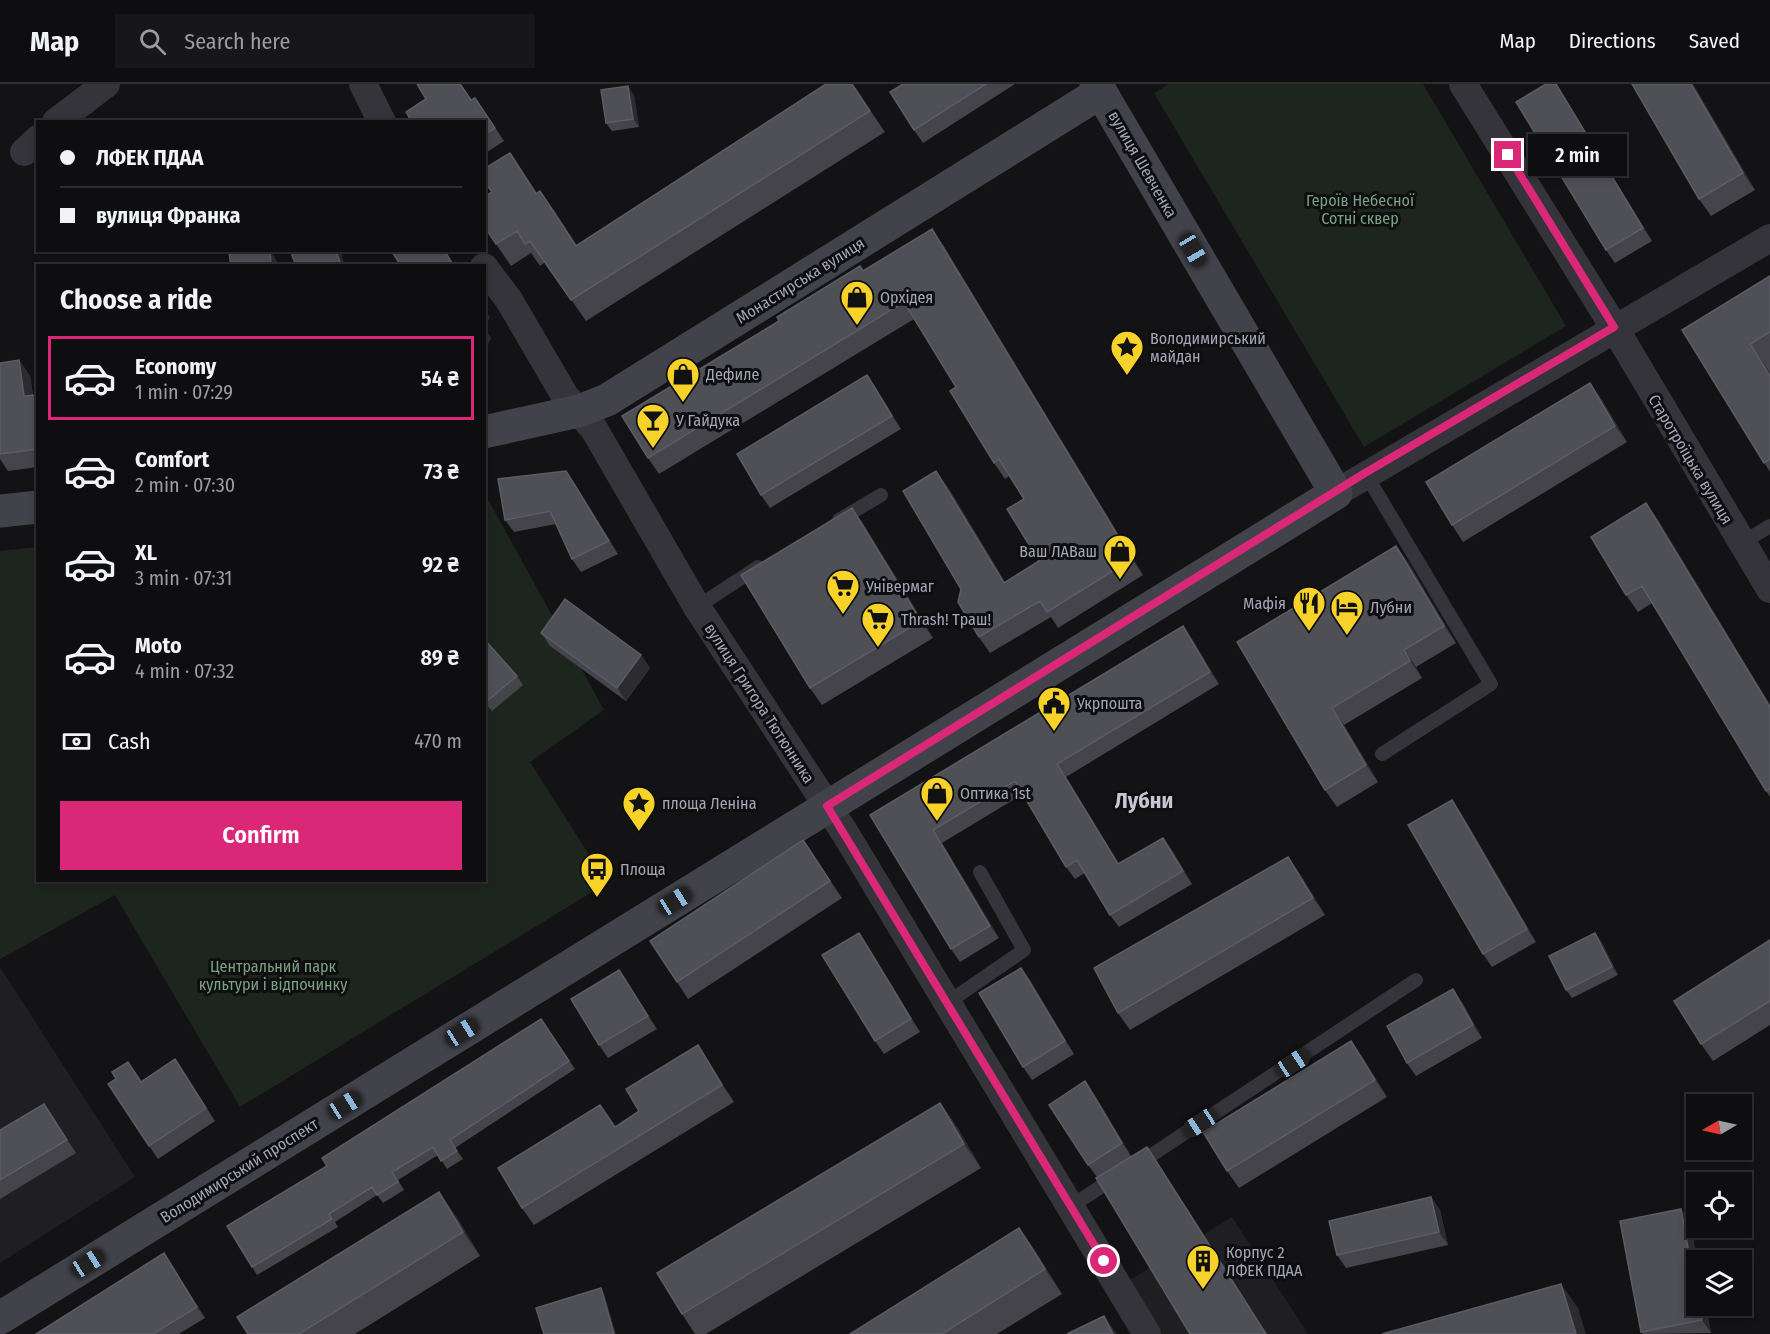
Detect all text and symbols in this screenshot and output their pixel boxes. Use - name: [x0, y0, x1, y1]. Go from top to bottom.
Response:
- search box: [115, 14, 535, 68]
- text: Map: [30, 25, 79, 58]
- icon: search: [136, 25, 169, 58]
- text: Search here: [184, 28, 290, 55]
- text: Map: [1499, 28, 1536, 54]
- text: Directions: [1569, 28, 1656, 54]
- text: Saved: [1689, 28, 1740, 54]
- street label: вулиця Шевченка: [1104, 108, 1181, 221]
- callout: 2 min: [1529, 134, 1628, 176]
- route end: [1494, 141, 1521, 168]
- text: 2 min: [1555, 143, 1600, 167]
- text: ЛФЕК ПДАА: [96, 144, 203, 171]
- park label: Героїв Небесної Сотні сквер: [1306, 191, 1415, 228]
- text: вулиця Франка: [96, 202, 240, 229]
- car: [1176, 230, 1210, 270]
- street label: Монастирська вулиця: [733, 233, 868, 328]
- shop icon: Орхідея: [839, 279, 875, 326]
- text: Choose a ride: [60, 284, 212, 316]
- place label: Орхідея: [880, 288, 933, 307]
- place icon: Володимирський майдан: [1109, 329, 1145, 376]
- place label: Володимирський майдан: [1150, 329, 1266, 366]
- icon: car: [63, 351, 117, 405]
- text: Economy: [135, 353, 216, 380]
- shop icon: Дефиле: [665, 356, 701, 403]
- text: 54 ₴: [421, 365, 459, 392]
- place label: Дефиле: [705, 365, 759, 384]
- text: 1 min · 07:29: [135, 380, 233, 404]
- street label: Старотроїцька вулиця: [1644, 391, 1737, 528]
- bar icon: У Гайдука: [635, 402, 671, 449]
- place label: У Гайдука: [675, 411, 740, 430]
- icon: car: [63, 444, 117, 498]
- text: Comfort: [135, 446, 209, 473]
- text: 73 ₴: [423, 458, 459, 485]
- text: 2 min · 07:30: [135, 473, 235, 497]
- shop icon: Ваш ЛАВаш: [1102, 533, 1138, 580]
- icon: car: [63, 537, 117, 591]
- text: XL: [135, 539, 157, 566]
- place label: Ваш ЛАВаш: [1019, 542, 1097, 561]
- text: 92 ₴: [422, 551, 459, 578]
- text: 3 min · 07:31: [135, 566, 232, 590]
- supermarket icon: Універмаг: [825, 568, 861, 615]
- place label: Універмаг: [865, 577, 935, 596]
- restaurant icon: Мафія: [1291, 585, 1327, 632]
- hotel icon: Лубни: [1329, 589, 1365, 636]
- place label: Мафія: [1243, 594, 1286, 613]
- place label: Лубни: [1370, 598, 1412, 617]
- supermarket icon: Thrash! Траш!: [860, 601, 896, 648]
- place label: Thrash! Траш!: [901, 610, 991, 629]
- street label: вулиця Григора Тютюнника: [701, 620, 819, 787]
- icon: car: [63, 630, 117, 684]
- text: Moto: [135, 632, 182, 659]
- text: 89 ₴: [420, 644, 459, 671]
- text: 4 min · 07:32: [135, 659, 234, 683]
- public building icon: Укрпошта: [1036, 685, 1072, 732]
- place label: Укрпошта: [1076, 694, 1143, 713]
- icon: cash: [60, 725, 93, 758]
- text: Cash: [108, 728, 151, 755]
- text: 470 m: [414, 729, 462, 753]
- shop icon: Оптика 1st: [919, 775, 955, 822]
- place label: Оптика 1st: [960, 784, 1032, 803]
- place icon: площа Леніна: [621, 785, 657, 832]
- district label: Лубни: [1115, 787, 1173, 814]
- place label: площа Леніна: [662, 794, 757, 813]
- button: Confirm: [60, 801, 462, 870]
- bus stop icon: Площа: [579, 851, 615, 898]
- place label: Площа: [620, 860, 666, 879]
- car: [655, 884, 695, 918]
- park label: Центральний парк культури і відпочинку: [199, 957, 348, 994]
- car: [442, 1015, 482, 1049]
- car: [1273, 1046, 1313, 1080]
- car: [325, 1088, 365, 1122]
- north arrow: [1686, 1094, 1752, 1160]
- map controls: [1686, 1094, 1752, 1316]
- car: [1180, 1106, 1220, 1140]
- street label: Володимирський проспект: [157, 1114, 322, 1227]
- button: locate: [1686, 1172, 1752, 1238]
- building icon: Корпус 2 ЛФЕК ПДАА: [1185, 1243, 1221, 1290]
- place label: Корпус 2 ЛФЕК ПДАА: [1226, 1243, 1303, 1280]
- car: [68, 1246, 108, 1280]
- route start: [1090, 1247, 1117, 1274]
- button: layers: [1686, 1250, 1752, 1316]

